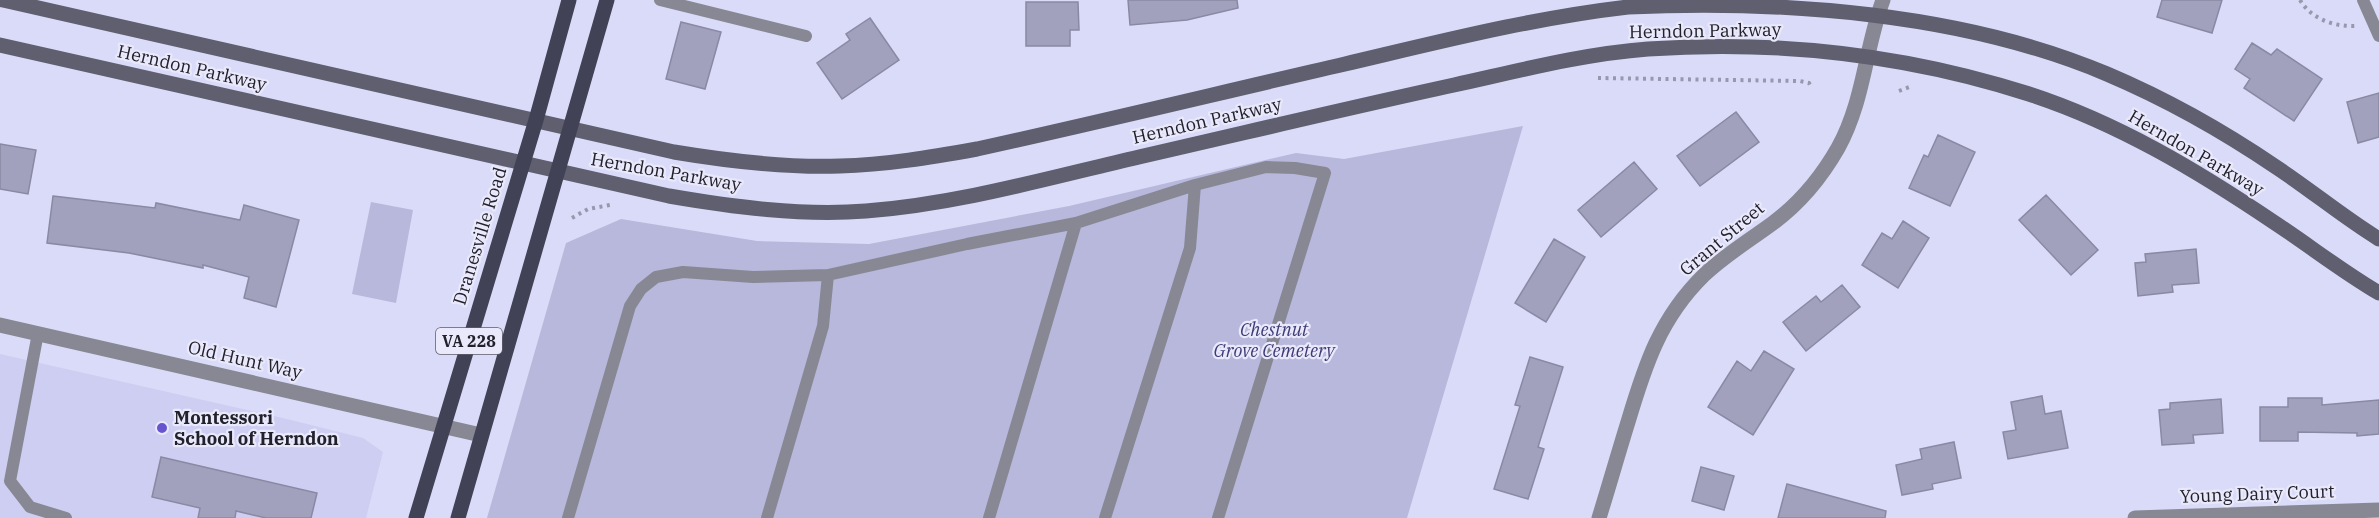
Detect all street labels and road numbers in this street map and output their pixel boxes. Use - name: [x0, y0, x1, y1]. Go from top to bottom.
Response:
- street label: Herndon Parkway: [1629, 18, 1782, 43]
- street label: Herndon Parkway: [115, 39, 269, 96]
- street label: Herndon Parkway: [1130, 92, 1284, 149]
- street label: Herndon Parkway: [2124, 104, 2268, 201]
- street label: Herndon Parkway: [589, 147, 744, 196]
- street label: Dranesville Road: [448, 164, 511, 308]
- street label: Grant Street: [1675, 197, 1769, 281]
- road number: VA 228: [436, 328, 502, 354]
- street label: Old Hunt Way: [186, 335, 305, 384]
- street label: Young Dairy Court: [2179, 479, 2335, 508]

